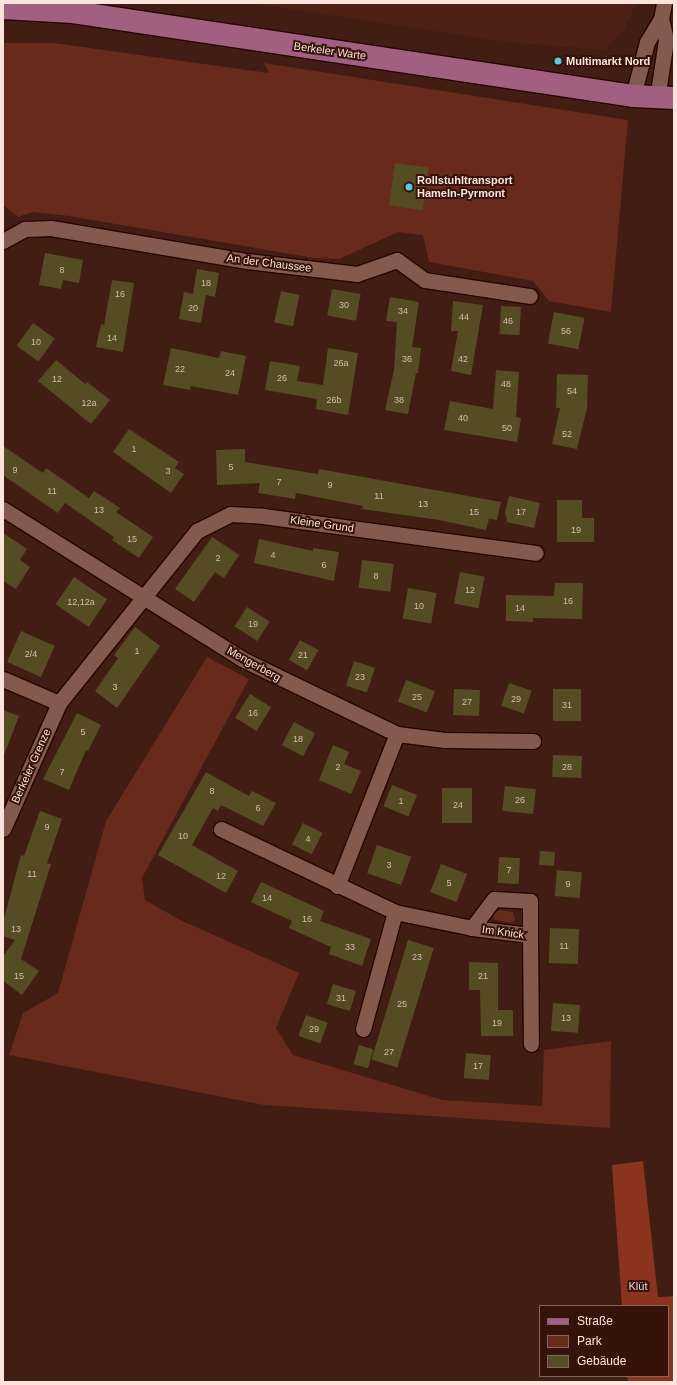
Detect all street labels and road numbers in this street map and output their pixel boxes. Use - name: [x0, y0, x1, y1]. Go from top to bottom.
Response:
- street label: Berkeler Warte: [293, 39, 367, 63]
- street label: An der Chaussee: [226, 251, 312, 275]
- street label: Kleine Grund: [289, 513, 355, 535]
- street label: Mengerberg: [225, 644, 283, 684]
- street label: Berkeler Grenze: [9, 727, 53, 805]
- street label: Im Knick: [481, 923, 525, 941]

